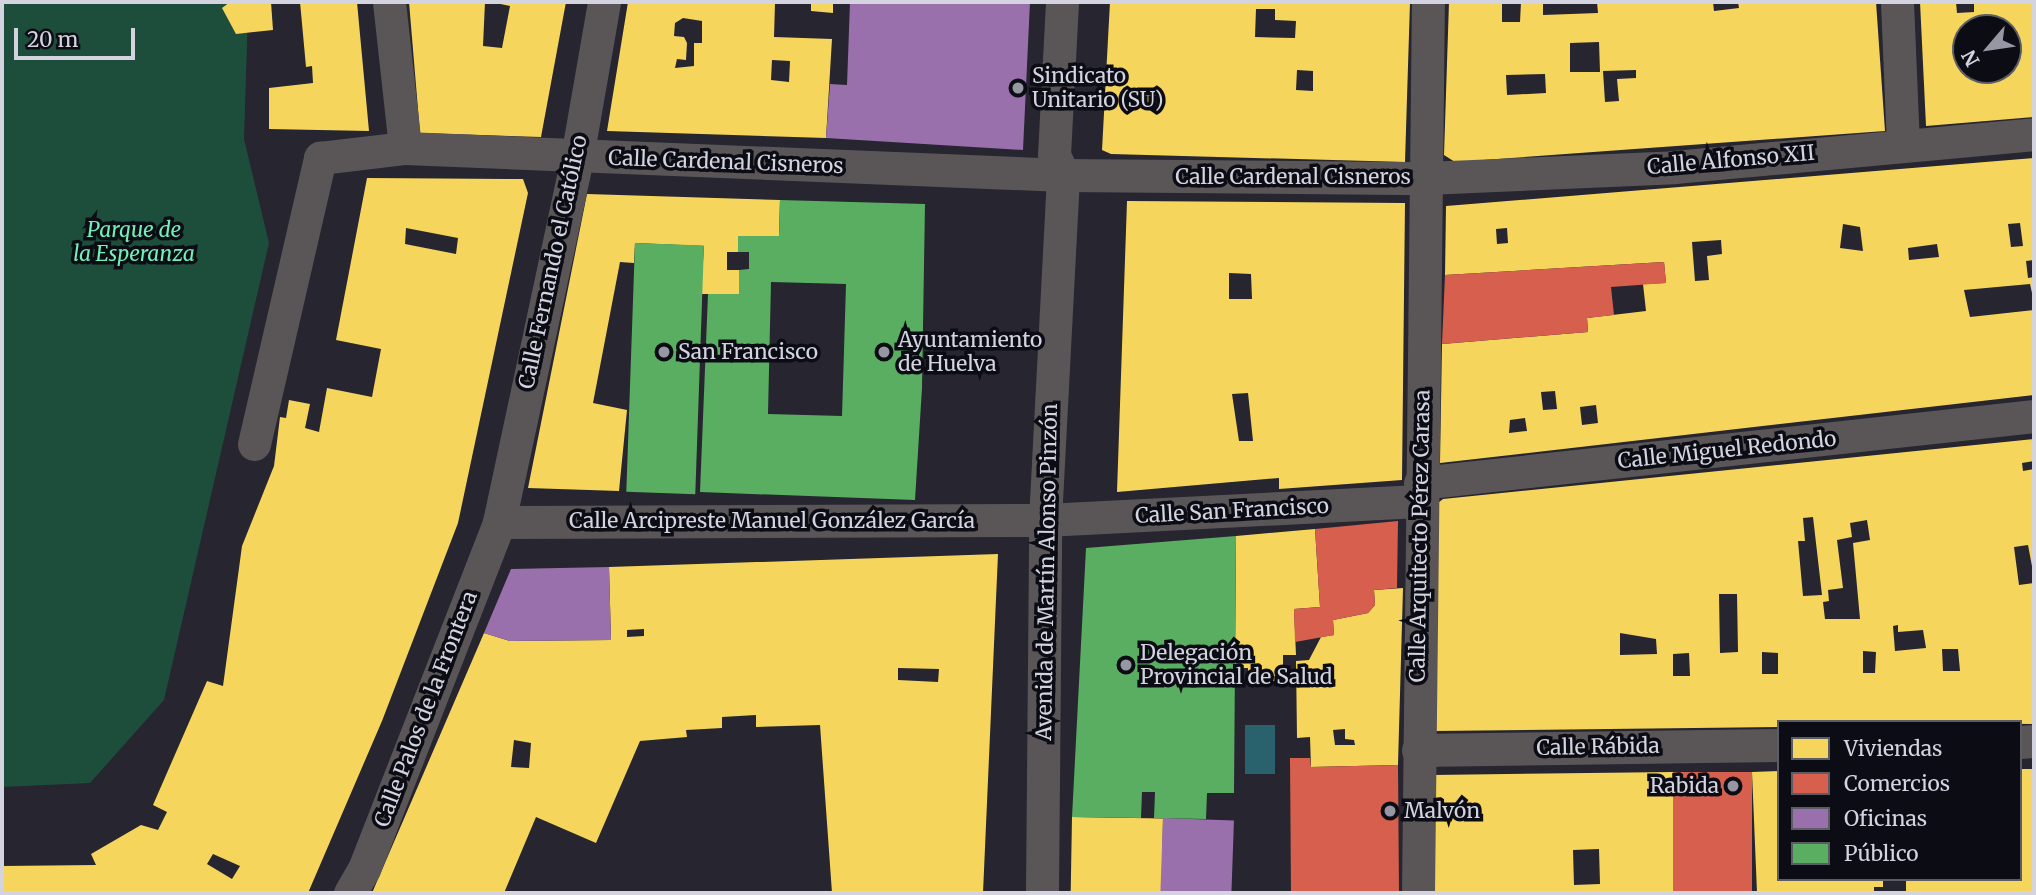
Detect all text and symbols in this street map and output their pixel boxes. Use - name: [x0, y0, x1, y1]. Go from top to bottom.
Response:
- scale bar: [18, 14, 138, 58]
- north arrow: [1952, 14, 2022, 84]
- text: 20 m: [27, 26, 78, 53]
- text: N: [1956, 46, 1985, 71]
- place label: Sindicato Unitario (SU): [1032, 63, 1164, 113]
- marker: Sindicato Unitario (SU): [1010, 80, 1026, 96]
- street label: Calle Fernando el Católico: [514, 133, 592, 391]
- street label: Calle Alfonso XII: [1646, 140, 1816, 180]
- street label: Calle Cardenal Cisneros: [608, 145, 844, 179]
- street label: Calle Cardenal Cisneros: [1175, 164, 1411, 190]
- park label: Parque de la Esperanza: [73, 217, 195, 267]
- place label: Ayuntamiento de Huelva: [898, 327, 1042, 377]
- place label: San Francisco: [678, 339, 818, 365]
- marker: San Francisco: [656, 344, 672, 360]
- marker: Ayuntamiento de Huelva: [876, 344, 892, 360]
- street label: Calle Arquitecto Pérez Carasa: [1405, 389, 1435, 683]
- street label: Avenida de Martín Alonso Pinzón: [1031, 403, 1063, 741]
- street label: Calle Miguel Redondo: [1617, 426, 1837, 474]
- street label: Calle San Francisco: [1134, 493, 1330, 529]
- street label: Calle Arcipreste Manuel González García: [569, 508, 975, 534]
- street label: Calle Palos de la Frontera: [369, 588, 483, 830]
- place label: Delegación Provincial de Salud: [1140, 640, 1332, 690]
- marker: Delegación Provincial de Salud: [1118, 657, 1134, 673]
- legend: [1777, 720, 2022, 881]
- street label: Calle Rábida: [1536, 733, 1660, 761]
- text: Viviendas: [1844, 735, 1942, 762]
- text: Comercios: [1844, 770, 1950, 797]
- place label: Rabida: [1650, 773, 1719, 799]
- marker: Rabida: [1725, 778, 1741, 794]
- place label: Malvón: [1404, 798, 1480, 824]
- marker: Malvón: [1382, 803, 1398, 819]
- text: Oficinas: [1844, 805, 1927, 832]
- text: Público: [1844, 840, 1919, 867]

